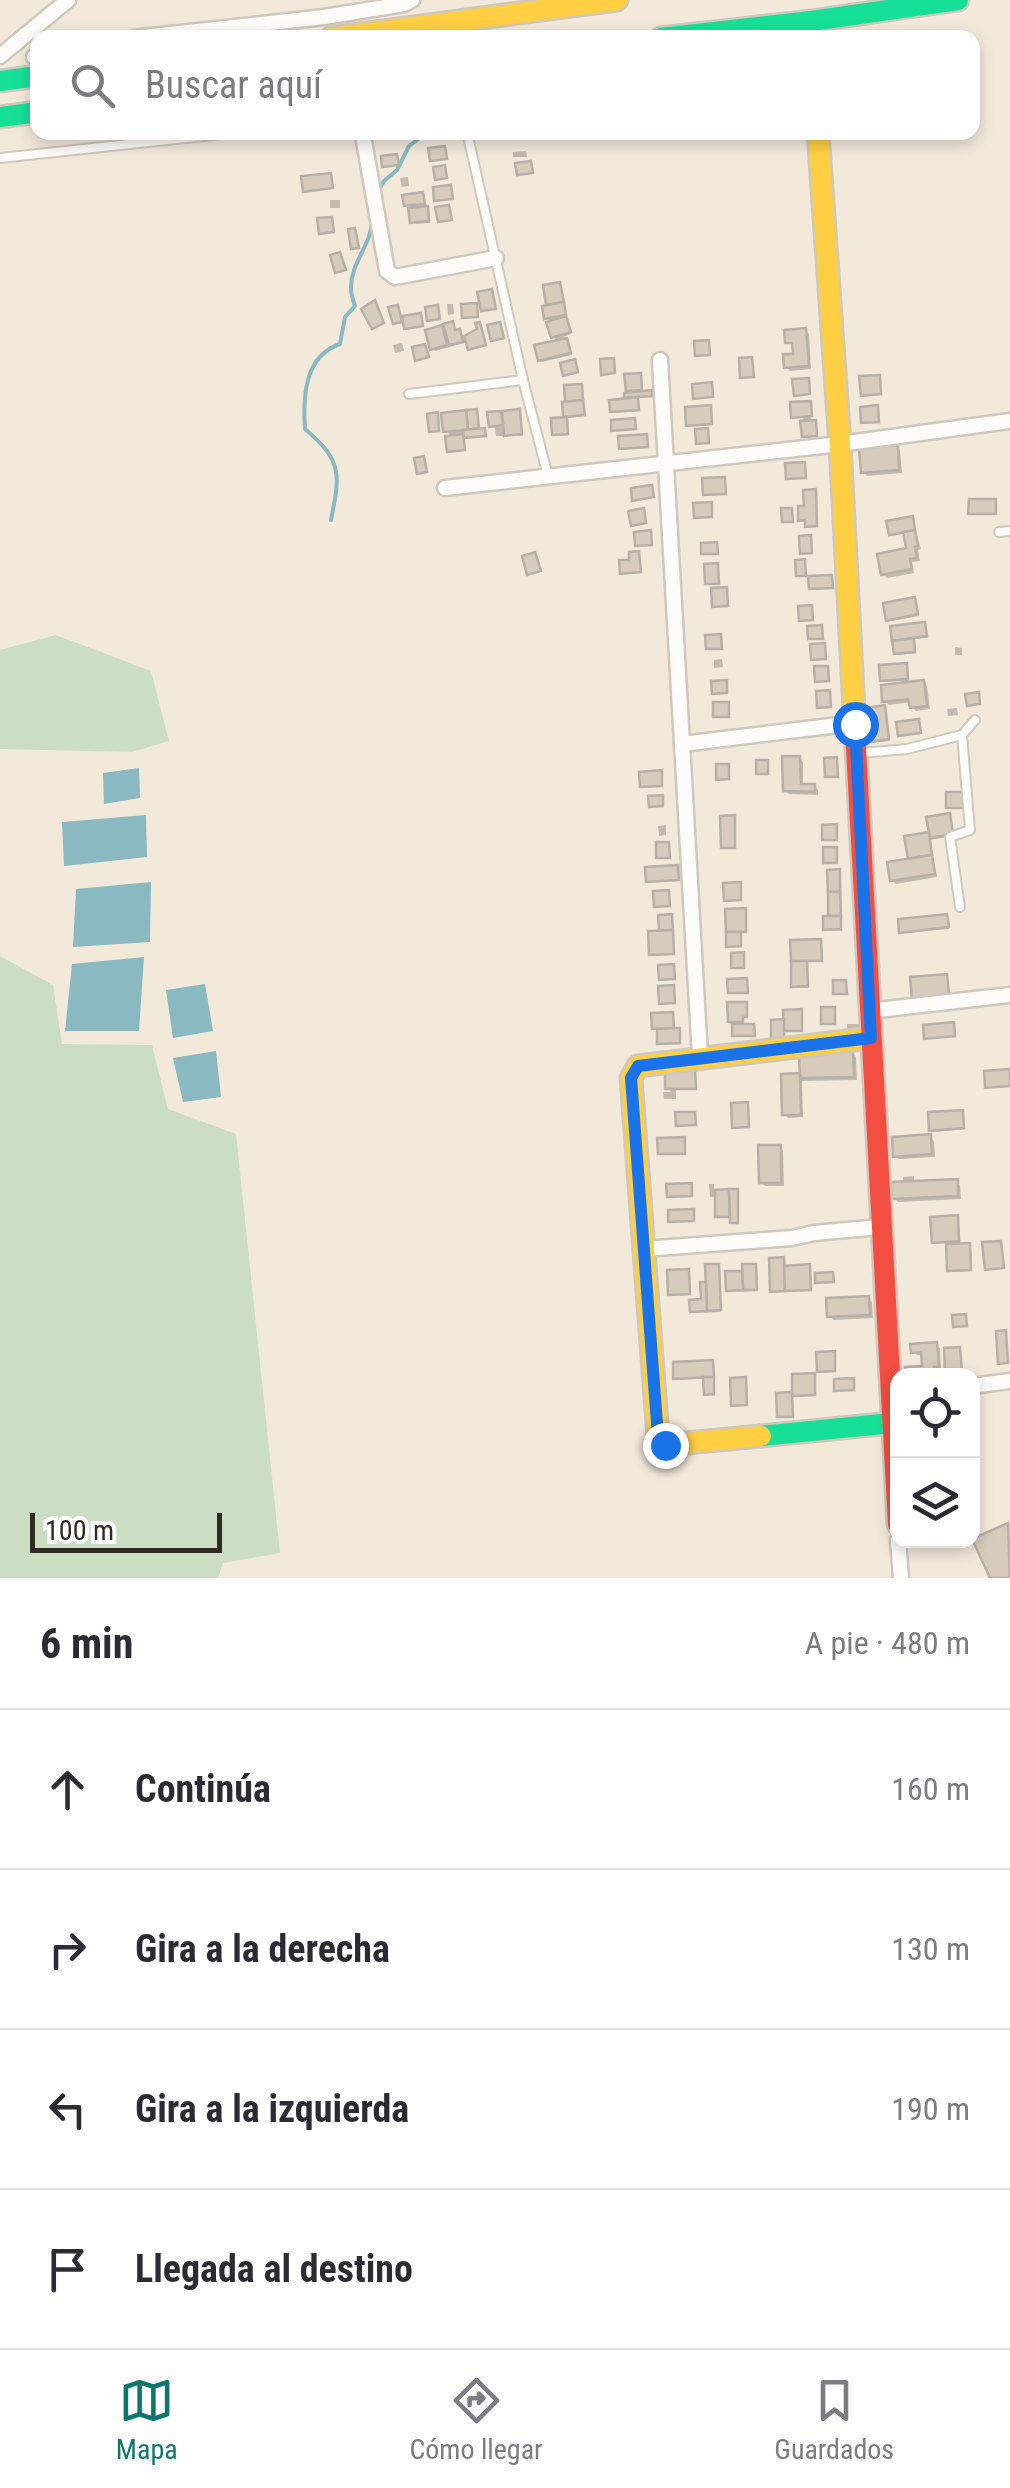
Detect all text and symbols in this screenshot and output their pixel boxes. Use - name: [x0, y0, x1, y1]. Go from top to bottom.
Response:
- search box: [30, 30, 980, 140]
- icon: search: [65, 58, 120, 113]
- text: Buscar aquí: [145, 63, 322, 107]
- route start: [833, 702, 879, 748]
- map controls: [890, 1368, 980, 1548]
- button: locate: [890, 1368, 980, 1458]
- route end: [643, 1423, 689, 1469]
- button: layers: [890, 1458, 980, 1548]
- scale bar: [30, 1508, 222, 1552]
- text: 100 m: [45, 1514, 114, 1547]
- text: 6 min: [40, 1619, 133, 1668]
- text: A pie · 480 m: [805, 1624, 970, 1662]
- icon: ahead: [40, 1762, 95, 1817]
- text: Continúa: [135, 1767, 271, 1811]
- text: 160 m: [891, 1770, 970, 1808]
- icon: right: [40, 1922, 95, 1977]
- text: Gira a la derecha: [135, 1927, 390, 1971]
- text: 130 m: [891, 1930, 970, 1968]
- icon: left: [40, 2082, 95, 2137]
- text: Gira a la izquierda: [135, 2087, 409, 2131]
- text: 190 m: [891, 2090, 970, 2128]
- icon: arrive: [40, 2242, 95, 2297]
- text: Llegada al destino: [135, 2247, 413, 2291]
- tab: Mapa: [116, 2373, 178, 2466]
- tab: Cómo llegar: [409, 2373, 543, 2466]
- tab: Guardados: [774, 2373, 894, 2466]

